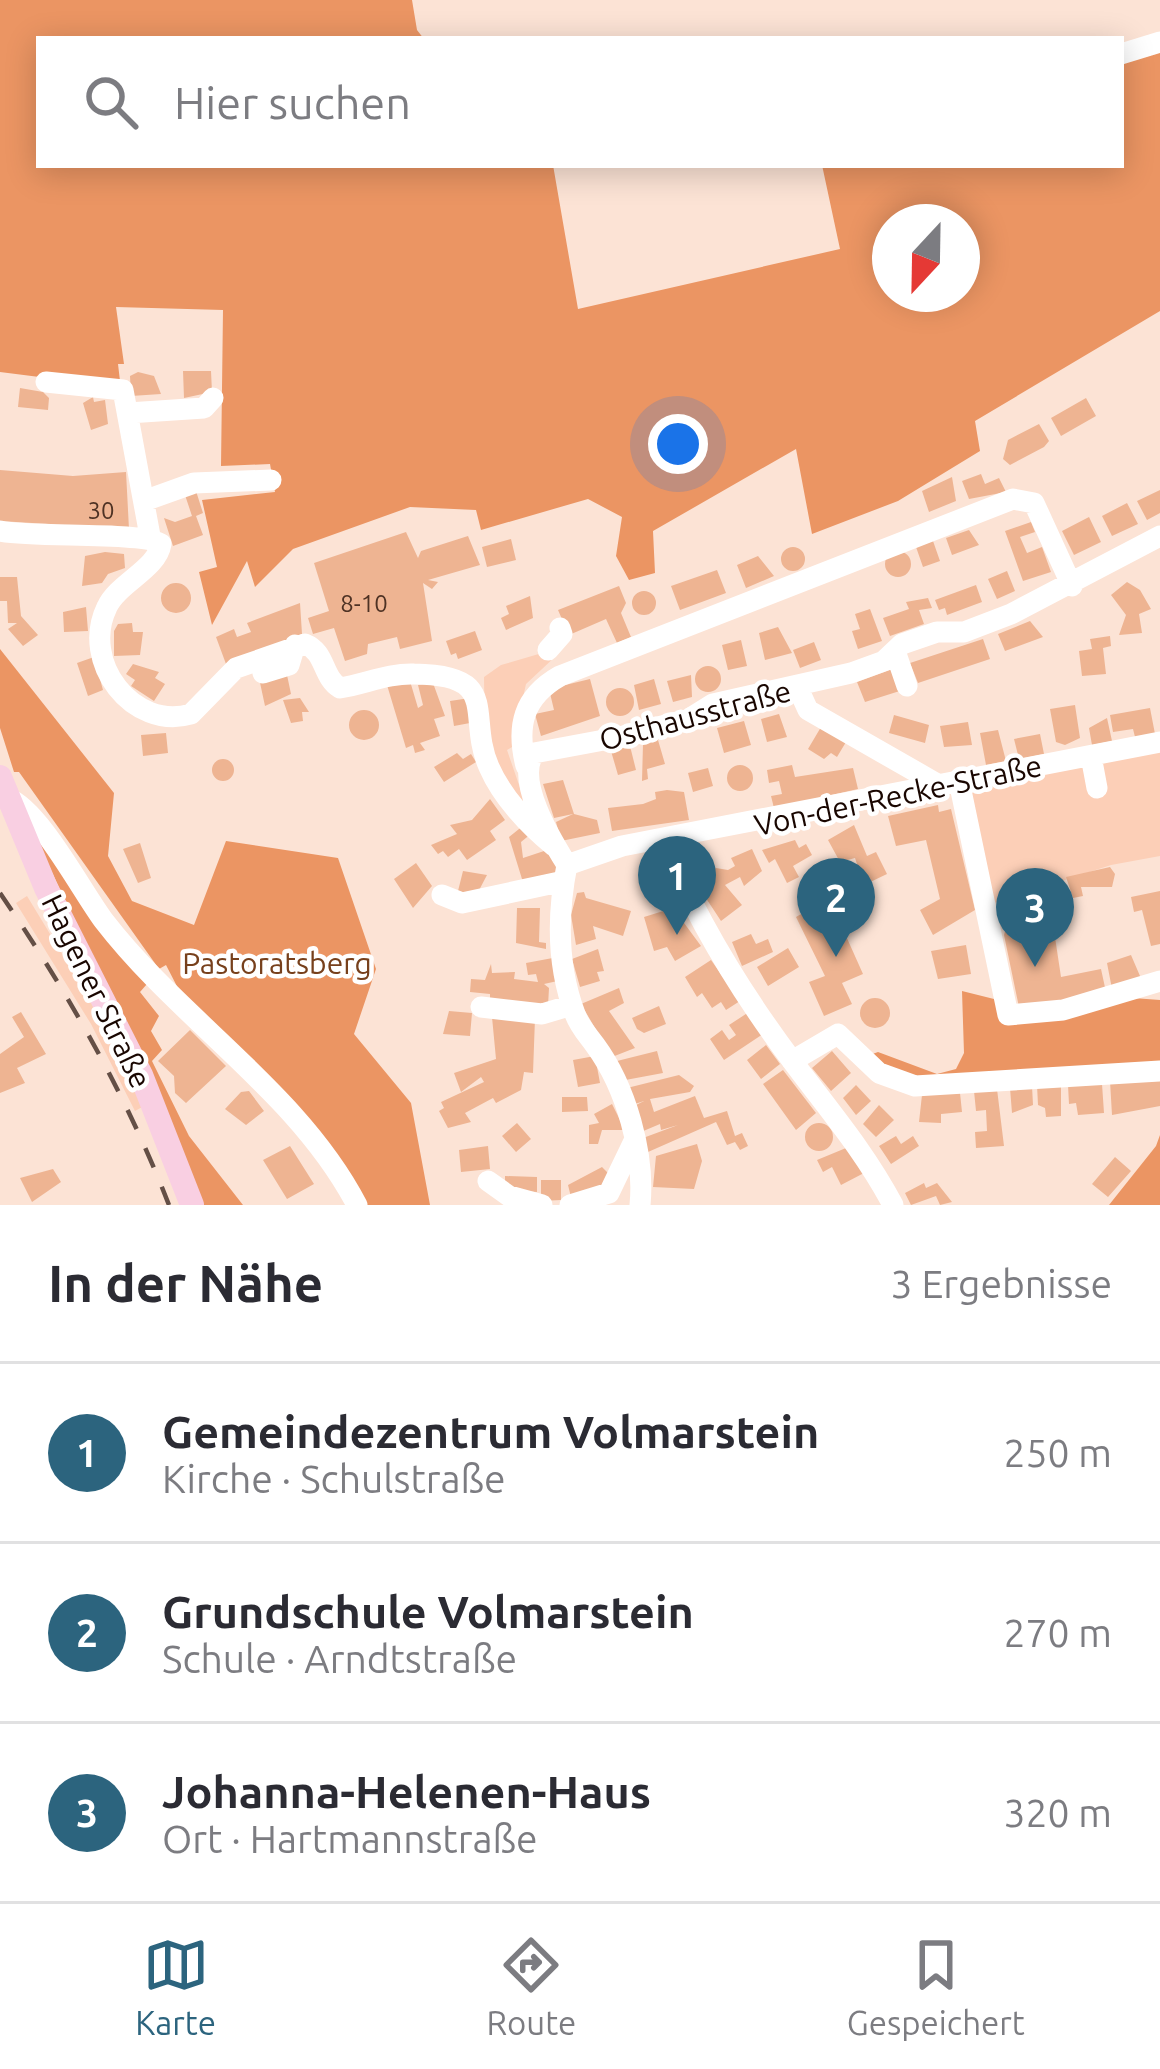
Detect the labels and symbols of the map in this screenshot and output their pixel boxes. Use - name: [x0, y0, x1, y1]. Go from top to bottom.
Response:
- north arrow: [872, 204, 980, 312]
- your location: [648, 414, 708, 474]
- house number: 30: [87, 497, 115, 524]
- house number: 8-10: [340, 590, 388, 617]
- street label: Osthausstraße: [595, 673, 795, 757]
- street label: Von-der-Recke-Straße: [751, 748, 1045, 842]
- pin: 1: [638, 836, 716, 935]
- pin: 2: [797, 858, 875, 957]
- pin: 3: [996, 868, 1074, 967]
- street label: Hagener Straße: [35, 889, 159, 1093]
- park label: Pastoratsberg: [182, 946, 372, 980]

